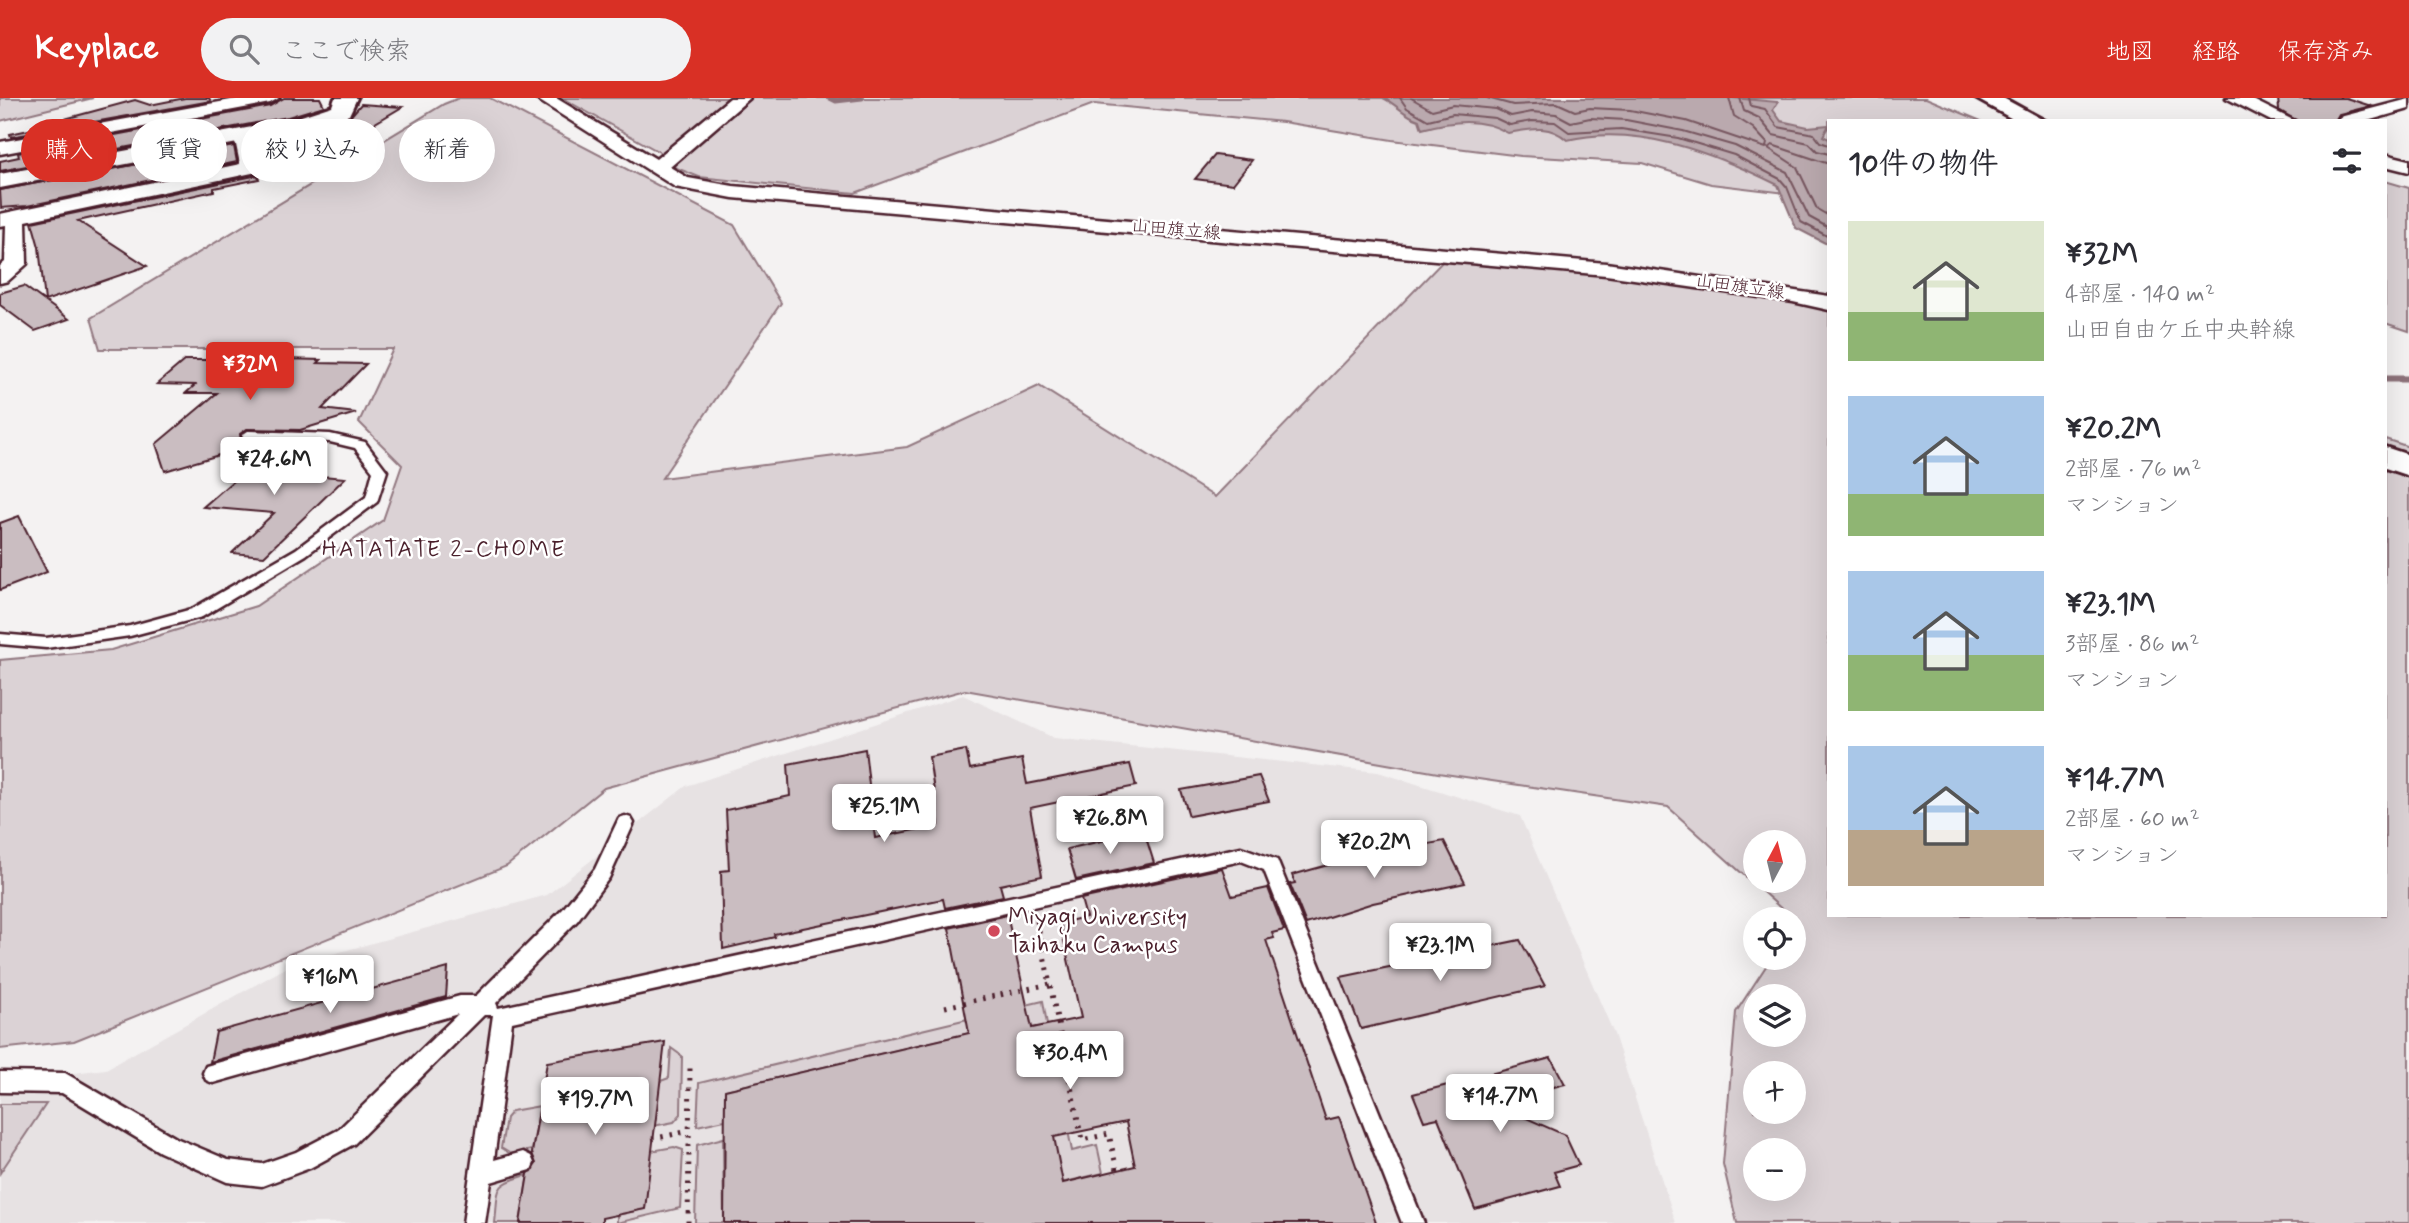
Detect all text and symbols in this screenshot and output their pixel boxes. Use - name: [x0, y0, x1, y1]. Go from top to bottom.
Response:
- search box: [201, 18, 691, 81]
- text: Keyplace: [35, 27, 159, 71]
- icon: search: [225, 30, 263, 68]
- text: ここで検索: [281, 35, 411, 69]
- text: 地図: [2106, 37, 2154, 68]
- text: 経路: [2192, 37, 2240, 68]
- text: 保存済み: [2278, 37, 2374, 68]
- chip: 購入: [21, 119, 117, 182]
- chip: 賃貸: [131, 119, 227, 182]
- chip: 絞り込み: [241, 119, 385, 182]
- chip: 新着: [399, 119, 495, 182]
- icon: filters: [2328, 142, 2366, 180]
- text: 10件の物件: [1848, 145, 1999, 184]
- street label: 山田旗立線: [1130, 214, 1222, 246]
- text: ¥32M: [2065, 235, 2138, 274]
- icon: home: [1904, 249, 1988, 333]
- street label: 山田旗立線: [1694, 269, 1786, 305]
- text: 4部屋 · 140 m²: [2065, 280, 2215, 310]
- text: 山田自由ケ丘中央幹線: [2065, 316, 2295, 346]
- pin: ¥32M: [209, 342, 291, 402]
- text: ¥32M: [222, 350, 278, 380]
- text: ¥20.2M: [2065, 410, 2161, 449]
- icon: home: [1904, 424, 1988, 508]
- pin: ¥24.6M: [217, 438, 331, 497]
- text: ¥24.6M: [236, 445, 312, 475]
- text: 2部屋 · 76 m²: [2065, 455, 2201, 485]
- text: マンション: [2065, 491, 2179, 521]
- district label: HATATATE 2-CHOME: [322, 535, 566, 565]
- text: ¥23.1M: [2065, 585, 2156, 624]
- icon: home: [1904, 599, 1988, 683]
- text: 3部屋 · 86 m²: [2065, 630, 2199, 660]
- text: マンション: [2065, 666, 2179, 696]
- text: ¥14.7M: [2065, 760, 2165, 799]
- icon: home: [1904, 774, 1988, 858]
- pin: ¥25.1M: [827, 784, 941, 844]
- text: ¥25.1M: [848, 792, 920, 822]
- pin: ¥26.8M: [1053, 796, 1167, 856]
- text: ¥26.8M: [1072, 804, 1148, 834]
- text: 2部屋 · 60 m²: [2065, 805, 2200, 835]
- pin: ¥20.2M: [1317, 820, 1431, 880]
- text: ¥20.2M: [1337, 828, 1411, 858]
- north arrow: [1743, 830, 1806, 892]
- map controls: [1743, 830, 1806, 1201]
- text: マンション: [2065, 841, 2179, 871]
- place label: Miyagi University Taihaku Campus: [1008, 902, 1187, 961]
- button: locate: [1743, 907, 1806, 970]
- marker: Miyagi University Taihaku Campus: [986, 923, 1002, 939]
- pin: ¥23.1M: [1383, 924, 1497, 983]
- text: ¥23.1M: [1405, 931, 1475, 961]
- pin: ¥16M: [289, 956, 371, 1015]
- text: ¥16M: [302, 963, 358, 993]
- button: layers: [1743, 984, 1806, 1047]
- pin: ¥30.4M: [1013, 1032, 1127, 1091]
- text: ¥30.4M: [1032, 1039, 1108, 1069]
- button: +: [1743, 1061, 1806, 1124]
- pin: ¥14.7M: [1443, 1074, 1557, 1134]
- pin: ¥19.7M: [538, 1077, 652, 1137]
- text: ¥14.7M: [1462, 1082, 1538, 1112]
- text: ¥19.7M: [557, 1085, 633, 1115]
- button: −: [1743, 1138, 1806, 1201]

